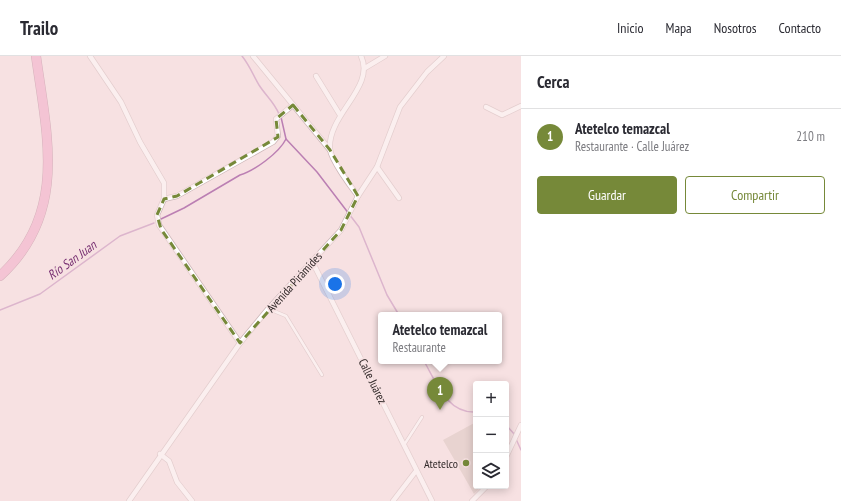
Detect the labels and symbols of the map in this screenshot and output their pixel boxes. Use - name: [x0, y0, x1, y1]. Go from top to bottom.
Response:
- water label: Río San Juan: [44, 236, 101, 283]
- street label: Avenida Pirámides: [263, 249, 325, 315]
- your location: [325, 274, 345, 294]
- street label: Calle Juárez: [356, 356, 390, 406]
- pin: 1: [427, 377, 453, 410]
- place label: Atetelco: [424, 456, 458, 471]
- marker: Atetelco: [461, 458, 471, 468]

